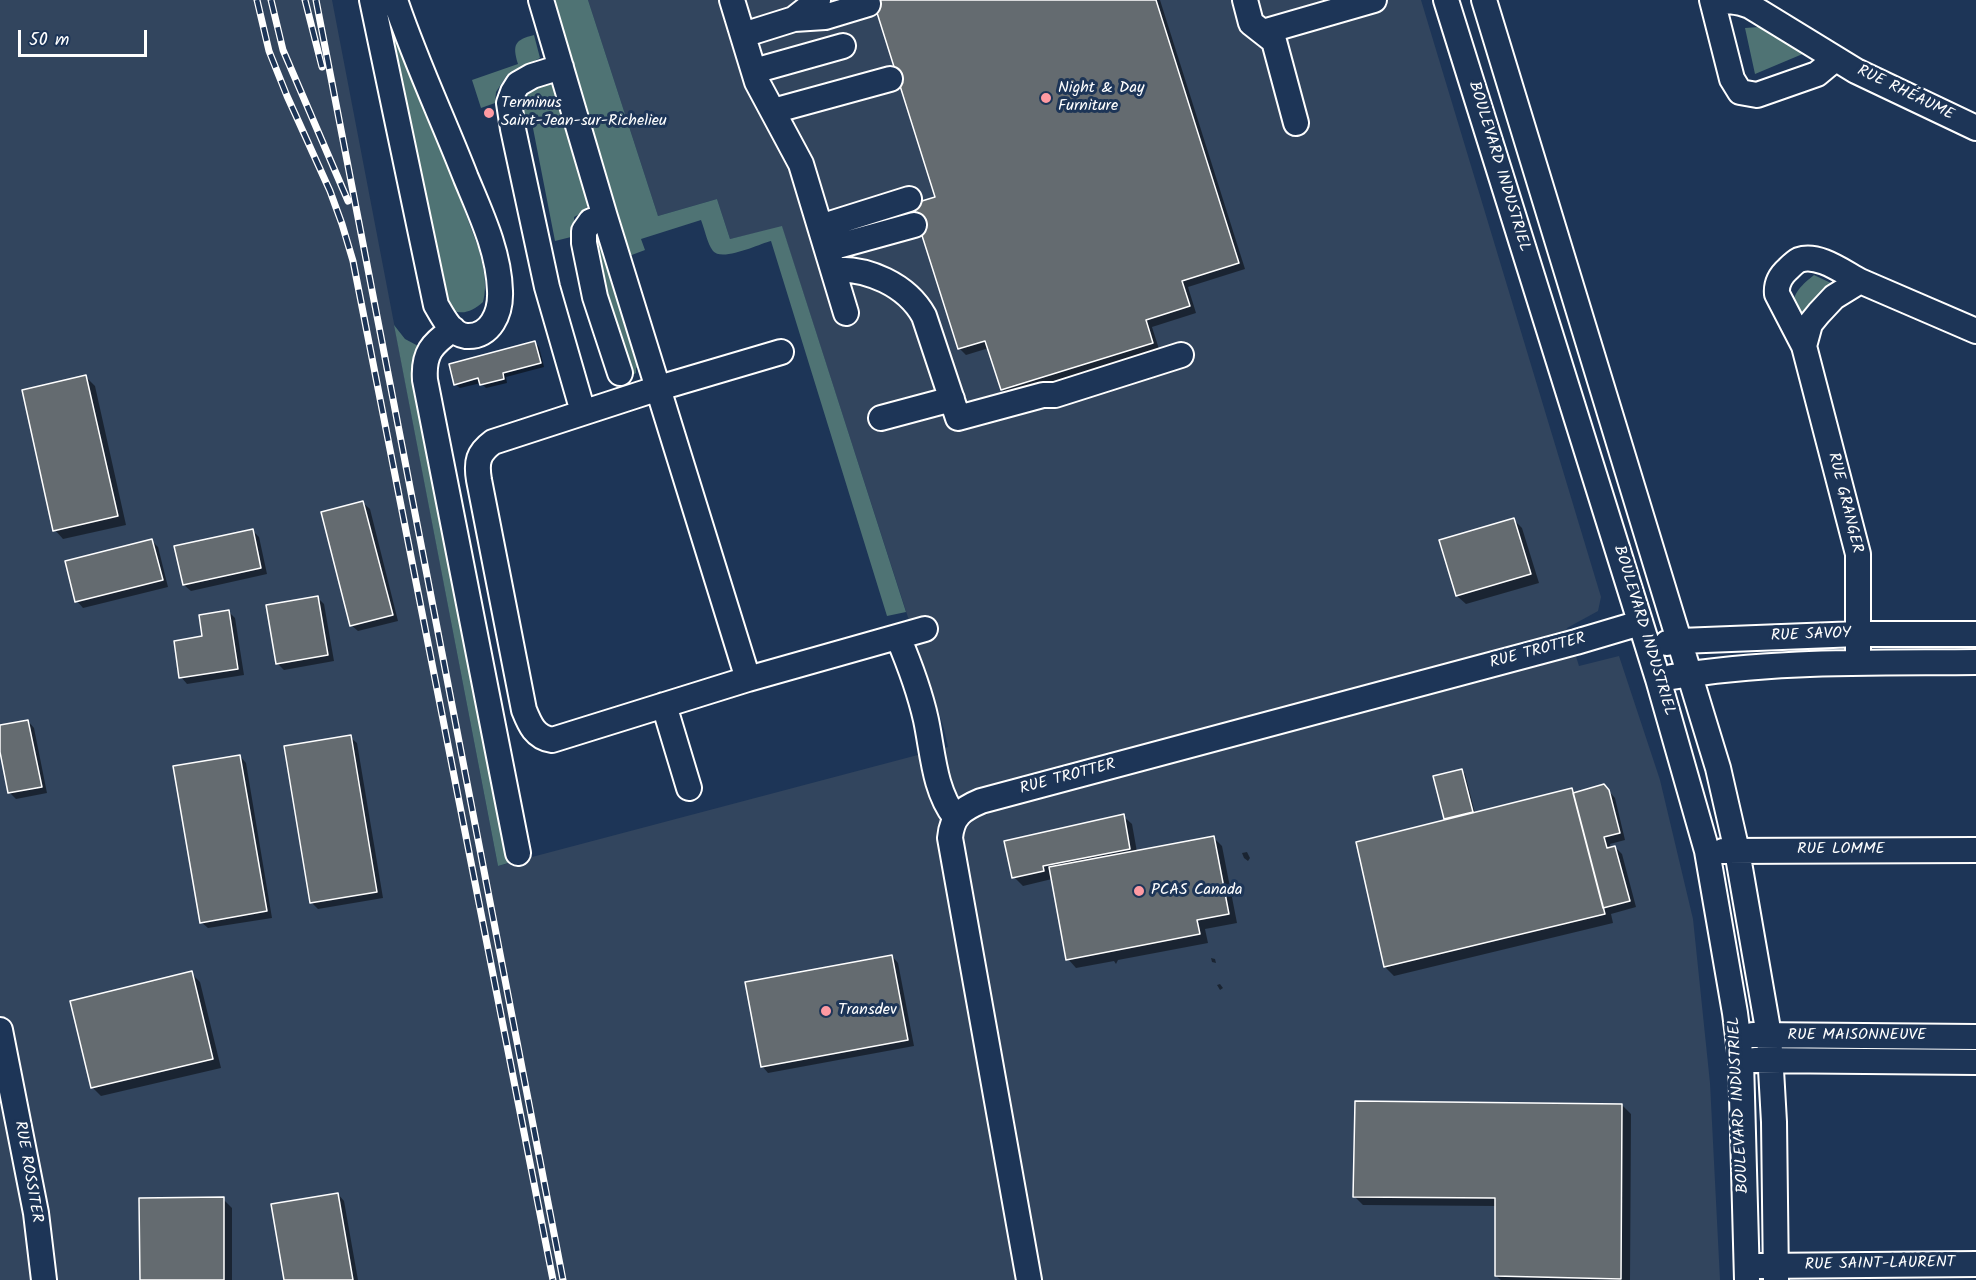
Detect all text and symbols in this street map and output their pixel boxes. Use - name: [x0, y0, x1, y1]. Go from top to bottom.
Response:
- scale bar: [21, 18, 150, 56]
- text: 50 m: [29, 26, 69, 55]
- street label: RUE RHÉAUME: [1853, 62, 1957, 126]
- place label: Night & Day Furniture: [1058, 79, 1144, 117]
- street label: BOULEVARD INDUSTRIEL: [1463, 80, 1533, 254]
- marker: Night & Day Furniture: [1039, 91, 1053, 105]
- place label: Terminus Saint-Jean-sur-Richelieu: [501, 94, 667, 132]
- marker: Terminus Saint-Jean-sur-Richelieu: [482, 106, 496, 120]
- street label: RUE GRANGER: [1822, 451, 1866, 555]
- street label: BOULEVARD INDUSTRIEL: [1608, 544, 1678, 718]
- street label: RUE SAVOY: [1770, 625, 1852, 647]
- street label: RUE TROTTER: [1488, 630, 1588, 674]
- street label: RUE TROTTER: [1018, 756, 1118, 800]
- street label: RUE LOMME: [1797, 840, 1885, 860]
- place label: PCAS Canada: [1151, 881, 1243, 901]
- marker: PCAS Canada: [1132, 884, 1146, 898]
- place label: Transdev: [838, 1001, 897, 1021]
- marker: Transdev: [819, 1004, 833, 1018]
- street label: BOULEVARD INDUSTRIEL: [1726, 1016, 1754, 1194]
- street label: RUE MAISONNEUVE: [1788, 1026, 1926, 1046]
- street label: RUE ROSSITER: [9, 1120, 45, 1224]
- street label: RUE SAINT-LAURENT: [1804, 1254, 1956, 1276]

